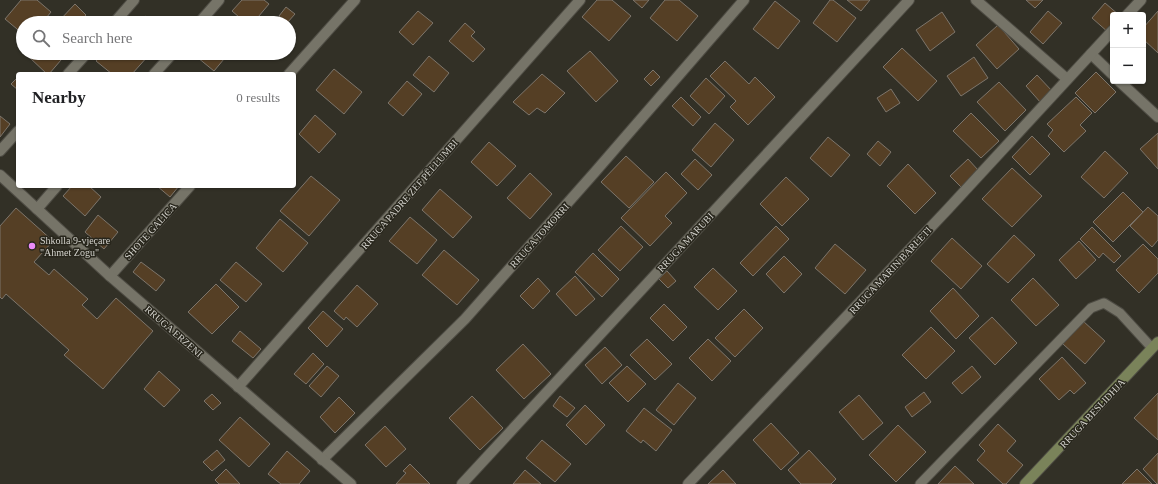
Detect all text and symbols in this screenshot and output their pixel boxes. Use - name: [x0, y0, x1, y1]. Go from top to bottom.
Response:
- map controls: [1110, 12, 1146, 84]
- button: +: [1110, 12, 1146, 48]
- search box: [16, 16, 296, 60]
- icon: search: [30, 27, 52, 49]
- text: Search here: [62, 30, 132, 46]
- button: −: [1110, 48, 1146, 84]
- text: Nearby: [32, 88, 86, 107]
- text: 0 results: [236, 90, 280, 105]
- street label: RRUGA PADRE ZEF PËLLUMBI: [359, 137, 460, 251]
- street label: SHOTE GALICA: [122, 200, 179, 262]
- street label: RRUGA TOMORRI: [508, 201, 571, 270]
- street label: RRUGA MARUBI: [655, 210, 716, 274]
- street label: RRUGA MARIN BARLETI: [847, 225, 934, 316]
- place label: Shkolla 9-vjeçare "Ahmet Zogu": [40, 235, 111, 258]
- marker: Shkolla 9-vjeçare "Ahmet Zogu": [27, 241, 37, 251]
- street label: RRUGA ERZENI: [143, 303, 205, 359]
- street label: RRUGA BESLIDHJA: [1058, 376, 1128, 450]

